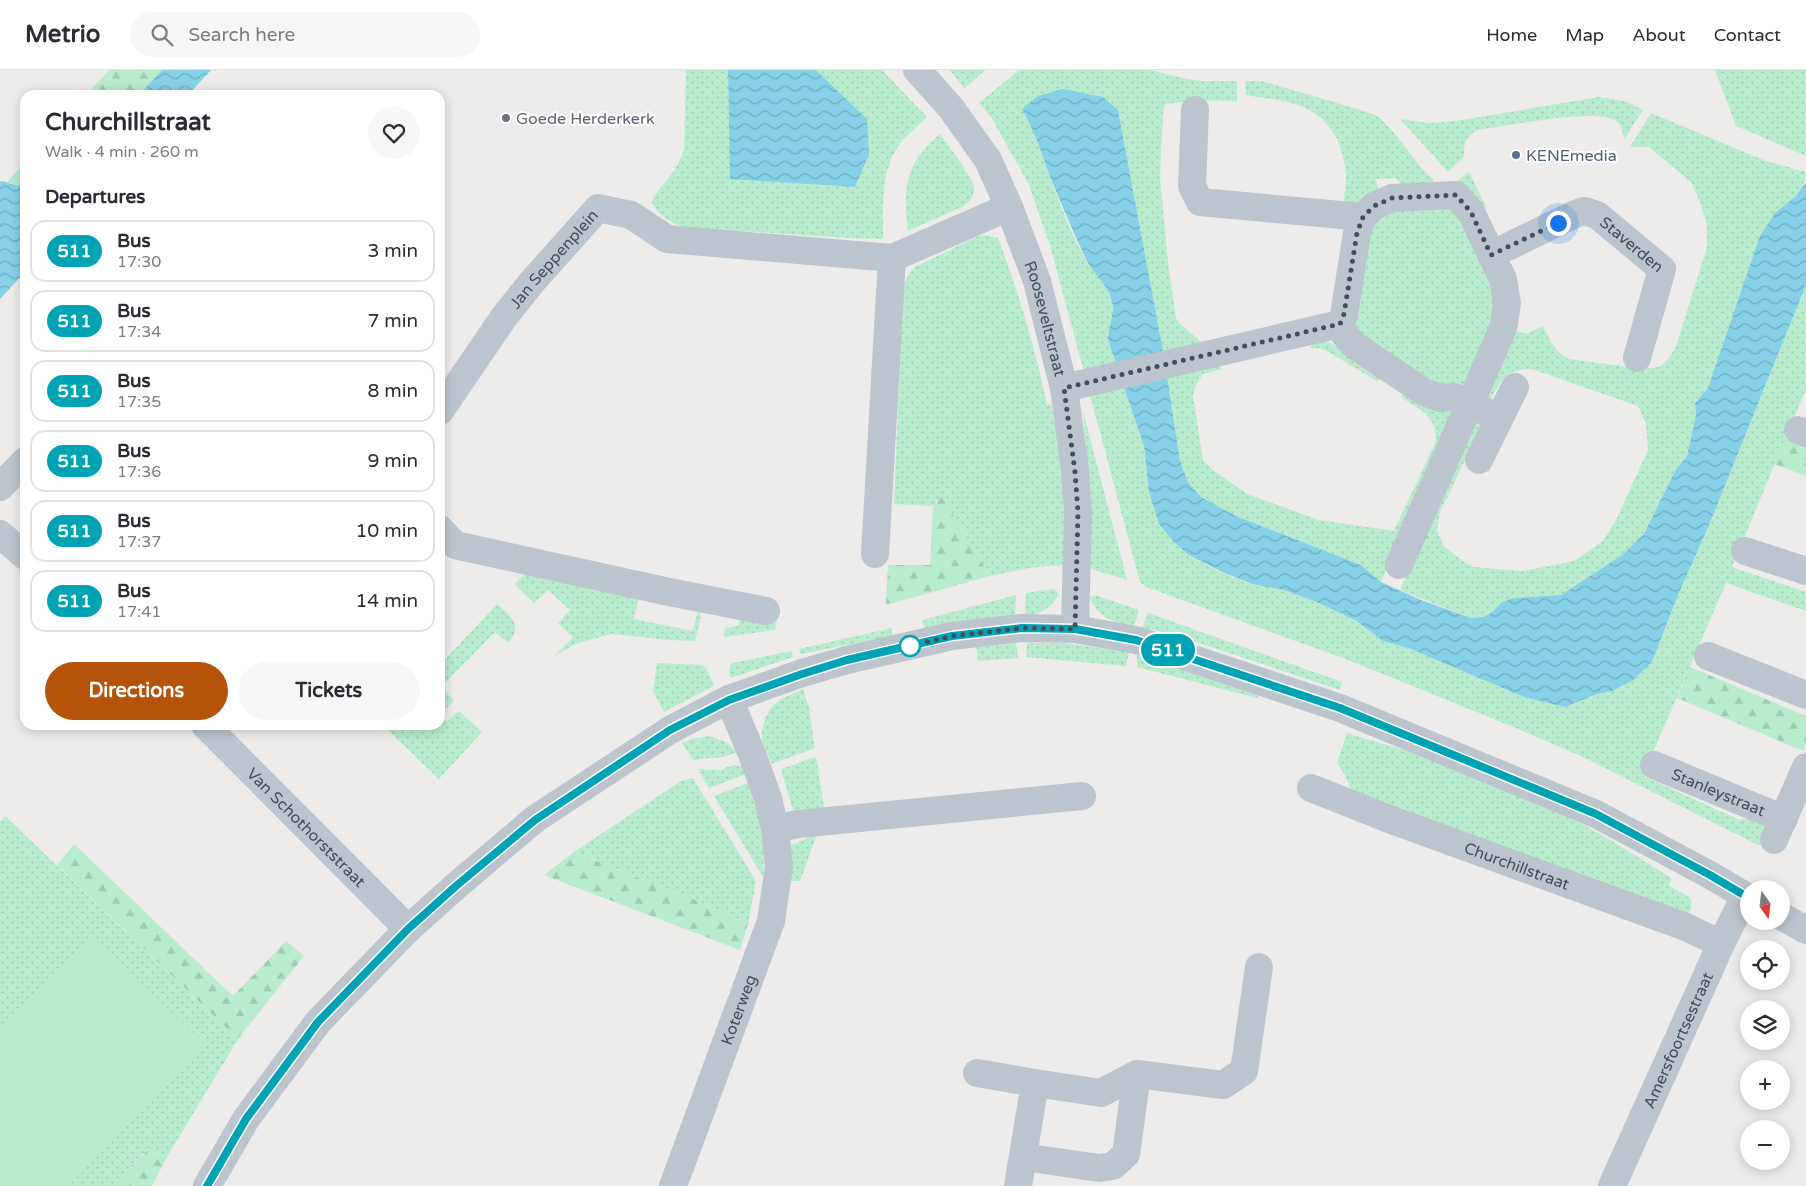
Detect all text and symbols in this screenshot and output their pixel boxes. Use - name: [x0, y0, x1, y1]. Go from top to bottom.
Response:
- search box: [130, 12, 480, 57]
- text: Metrio: [25, 20, 100, 49]
- icon: search: [148, 21, 176, 49]
- text: Search here: [188, 24, 295, 46]
- text: Home: [1486, 24, 1537, 46]
- text: Map: [1565, 24, 1604, 46]
- text: About: [1632, 24, 1686, 46]
- text: Contact: [1714, 24, 1781, 46]
- button: heart: [368, 107, 420, 159]
- text: Churchillstraat: [45, 108, 211, 137]
- place label: Goede Herderkerk: [516, 109, 655, 129]
- marker: Goede Herderkerk: [500, 112, 512, 124]
- text: Walk · 4 min · 260 m: [45, 142, 199, 162]
- place label: KENEmedia: [1526, 146, 1617, 166]
- marker: KENEmedia: [1510, 149, 1522, 161]
- text: Departures: [45, 186, 145, 208]
- street label: Jan Seppenplein: [506, 206, 603, 313]
- your location: [1546, 211, 1571, 236]
- street label: Staverden: [1595, 213, 1667, 277]
- text: Bus: [117, 230, 151, 252]
- text: 511: [58, 240, 91, 262]
- text: 3 min: [367, 240, 418, 262]
- text: 17:30: [117, 252, 161, 272]
- street label: Rooseveltstraat: [1019, 258, 1070, 379]
- text: Bus: [117, 300, 151, 322]
- text: 511: [58, 310, 91, 332]
- text: 7 min: [367, 310, 418, 332]
- text: 17:34: [117, 322, 161, 342]
- text: Bus: [117, 370, 151, 392]
- text: 511: [58, 380, 91, 402]
- text: 8 min: [367, 380, 418, 402]
- text: 17:35: [117, 392, 161, 412]
- text: Bus: [117, 440, 151, 462]
- text: 511: [58, 450, 91, 472]
- text: 9 min: [367, 450, 418, 472]
- text: 17:36: [117, 462, 161, 482]
- text: Bus: [117, 510, 151, 532]
- text: 511: [58, 520, 91, 542]
- text: 10 min: [355, 520, 418, 542]
- text: 17:37: [117, 532, 161, 552]
- text: Bus: [117, 580, 151, 602]
- text: 511: [58, 590, 91, 612]
- text: 14 min: [355, 590, 418, 612]
- text: 17:41: [117, 602, 161, 622]
- line badge: 511: [1139, 634, 1197, 666]
- unlabelled marker: [899, 635, 921, 657]
- text: 511: [1151, 639, 1185, 661]
- button: Directions: [45, 662, 228, 720]
- button: Tickets: [238, 662, 420, 720]
- street label: Van Schothorststraat: [242, 764, 369, 892]
- street label: Stanleystraat: [1668, 764, 1768, 821]
- street label: Churchillstraat: [1461, 838, 1572, 895]
- north arrow: [1740, 880, 1790, 930]
- map controls: [1740, 880, 1790, 1170]
- button: locate: [1740, 940, 1790, 990]
- street label: Amersfoortsestraat: [1639, 969, 1718, 1112]
- street label: Koterweg: [717, 972, 761, 1048]
- button: layers: [1740, 1000, 1790, 1050]
- button: +: [1740, 1060, 1790, 1110]
- button: −: [1740, 1120, 1790, 1170]

